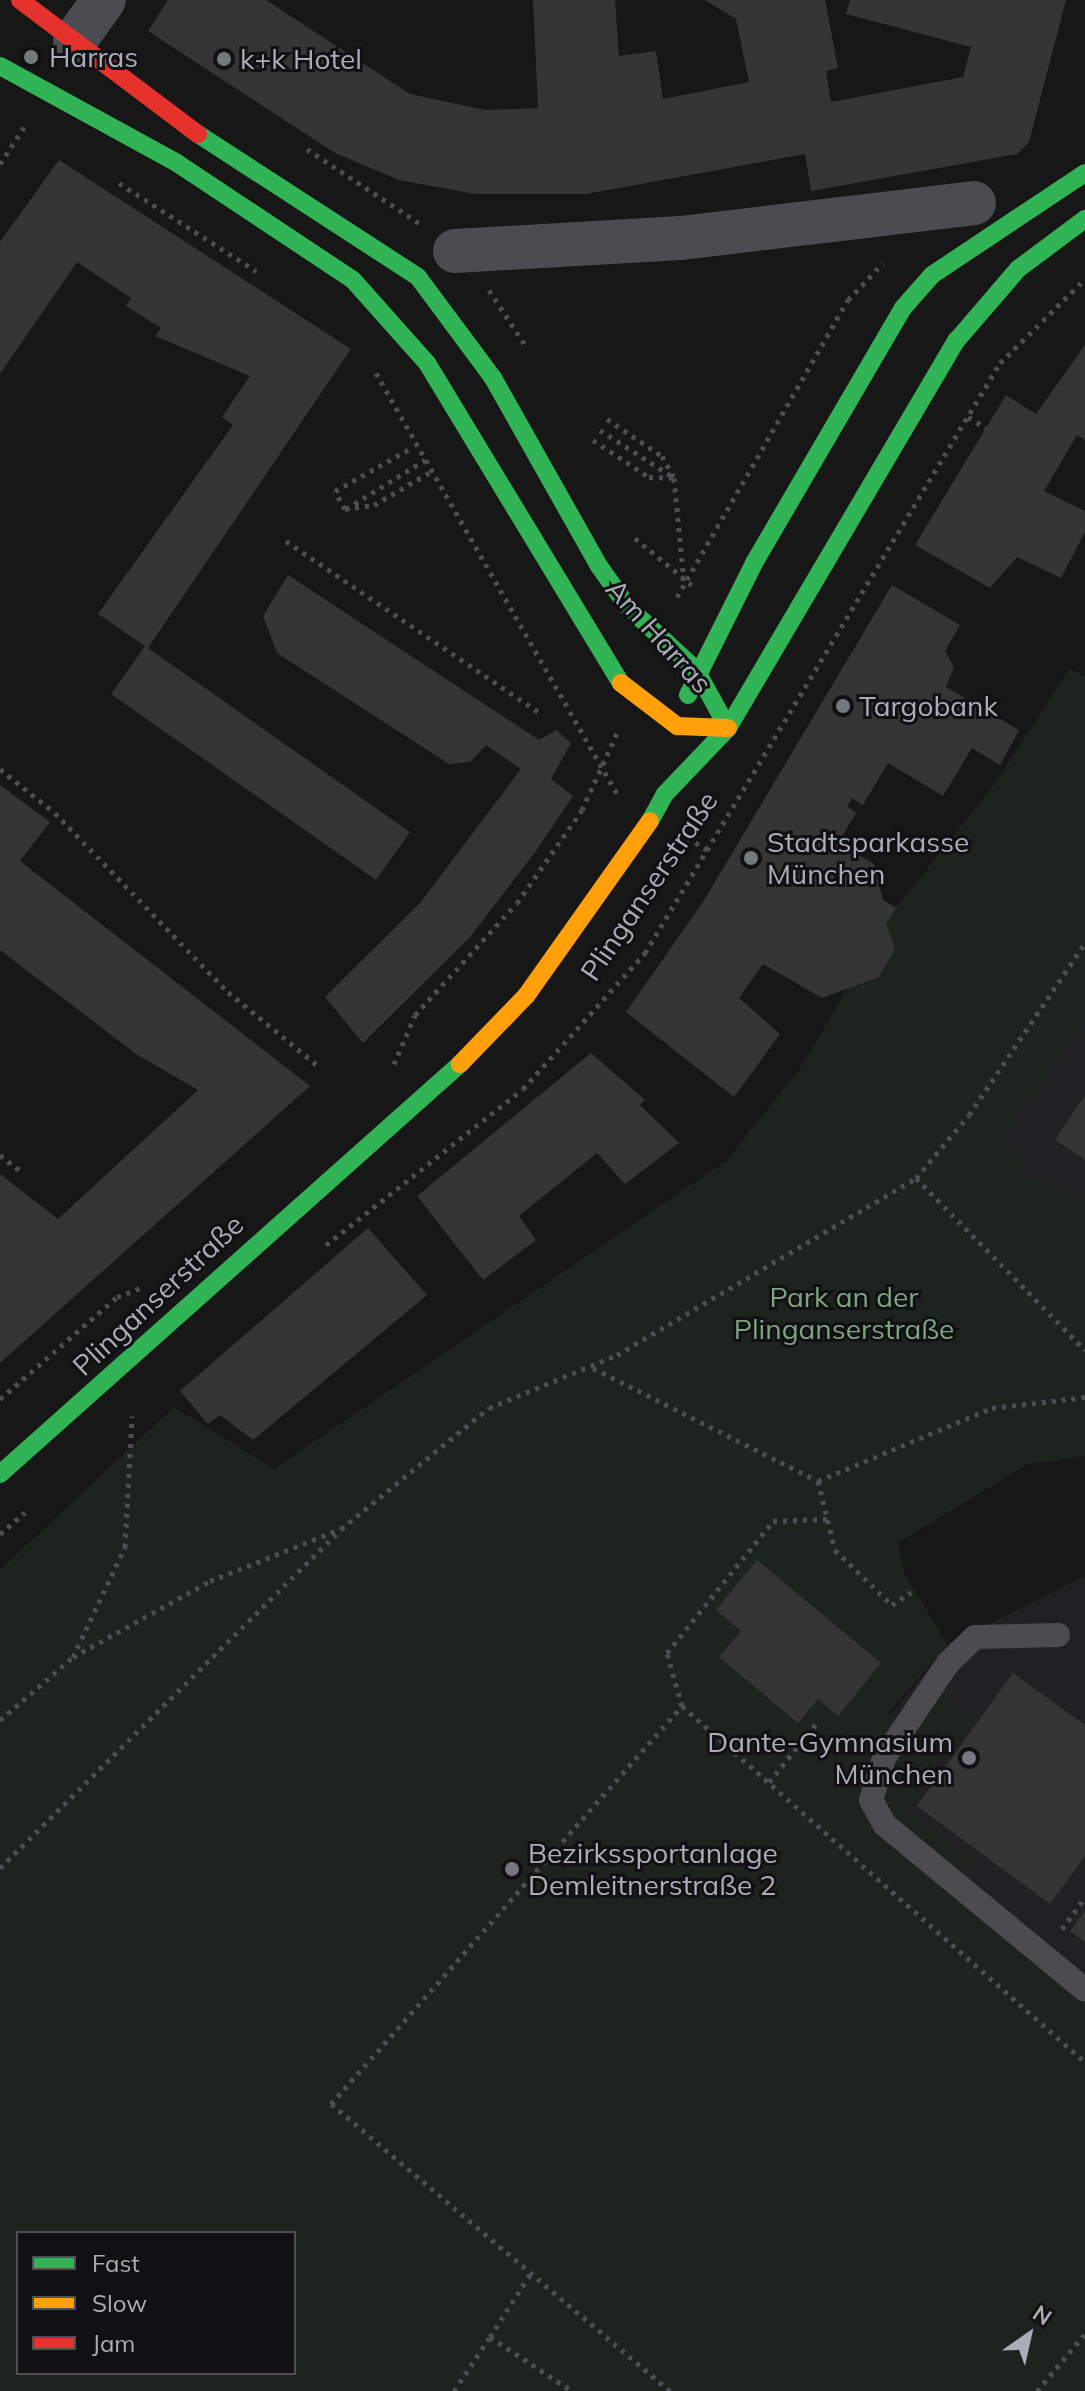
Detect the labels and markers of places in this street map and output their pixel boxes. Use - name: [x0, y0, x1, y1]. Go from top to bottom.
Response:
- place label: Harras: [49, 40, 138, 74]
- place label: k+k Hotel: [240, 42, 362, 76]
- marker: Harras: [20, 46, 42, 68]
- marker: k+k Hotel: [215, 50, 233, 68]
- place label: Targobank: [859, 689, 998, 723]
- marker: Targobank: [834, 697, 852, 715]
- place label: Stadtsparkasse München: [767, 825, 969, 891]
- marker: Stadtsparkasse München: [742, 849, 760, 867]
- place label: Dante-Gymnasium München: [707, 1725, 953, 1791]
- marker: Dante-Gymnasium München: [960, 1749, 978, 1767]
- place label: Bezirkssportanlage Demleitnerstraße 2: [528, 1836, 778, 1902]
- marker: Bezirkssportanlage Demleitnerstraße 2: [503, 1860, 521, 1878]

